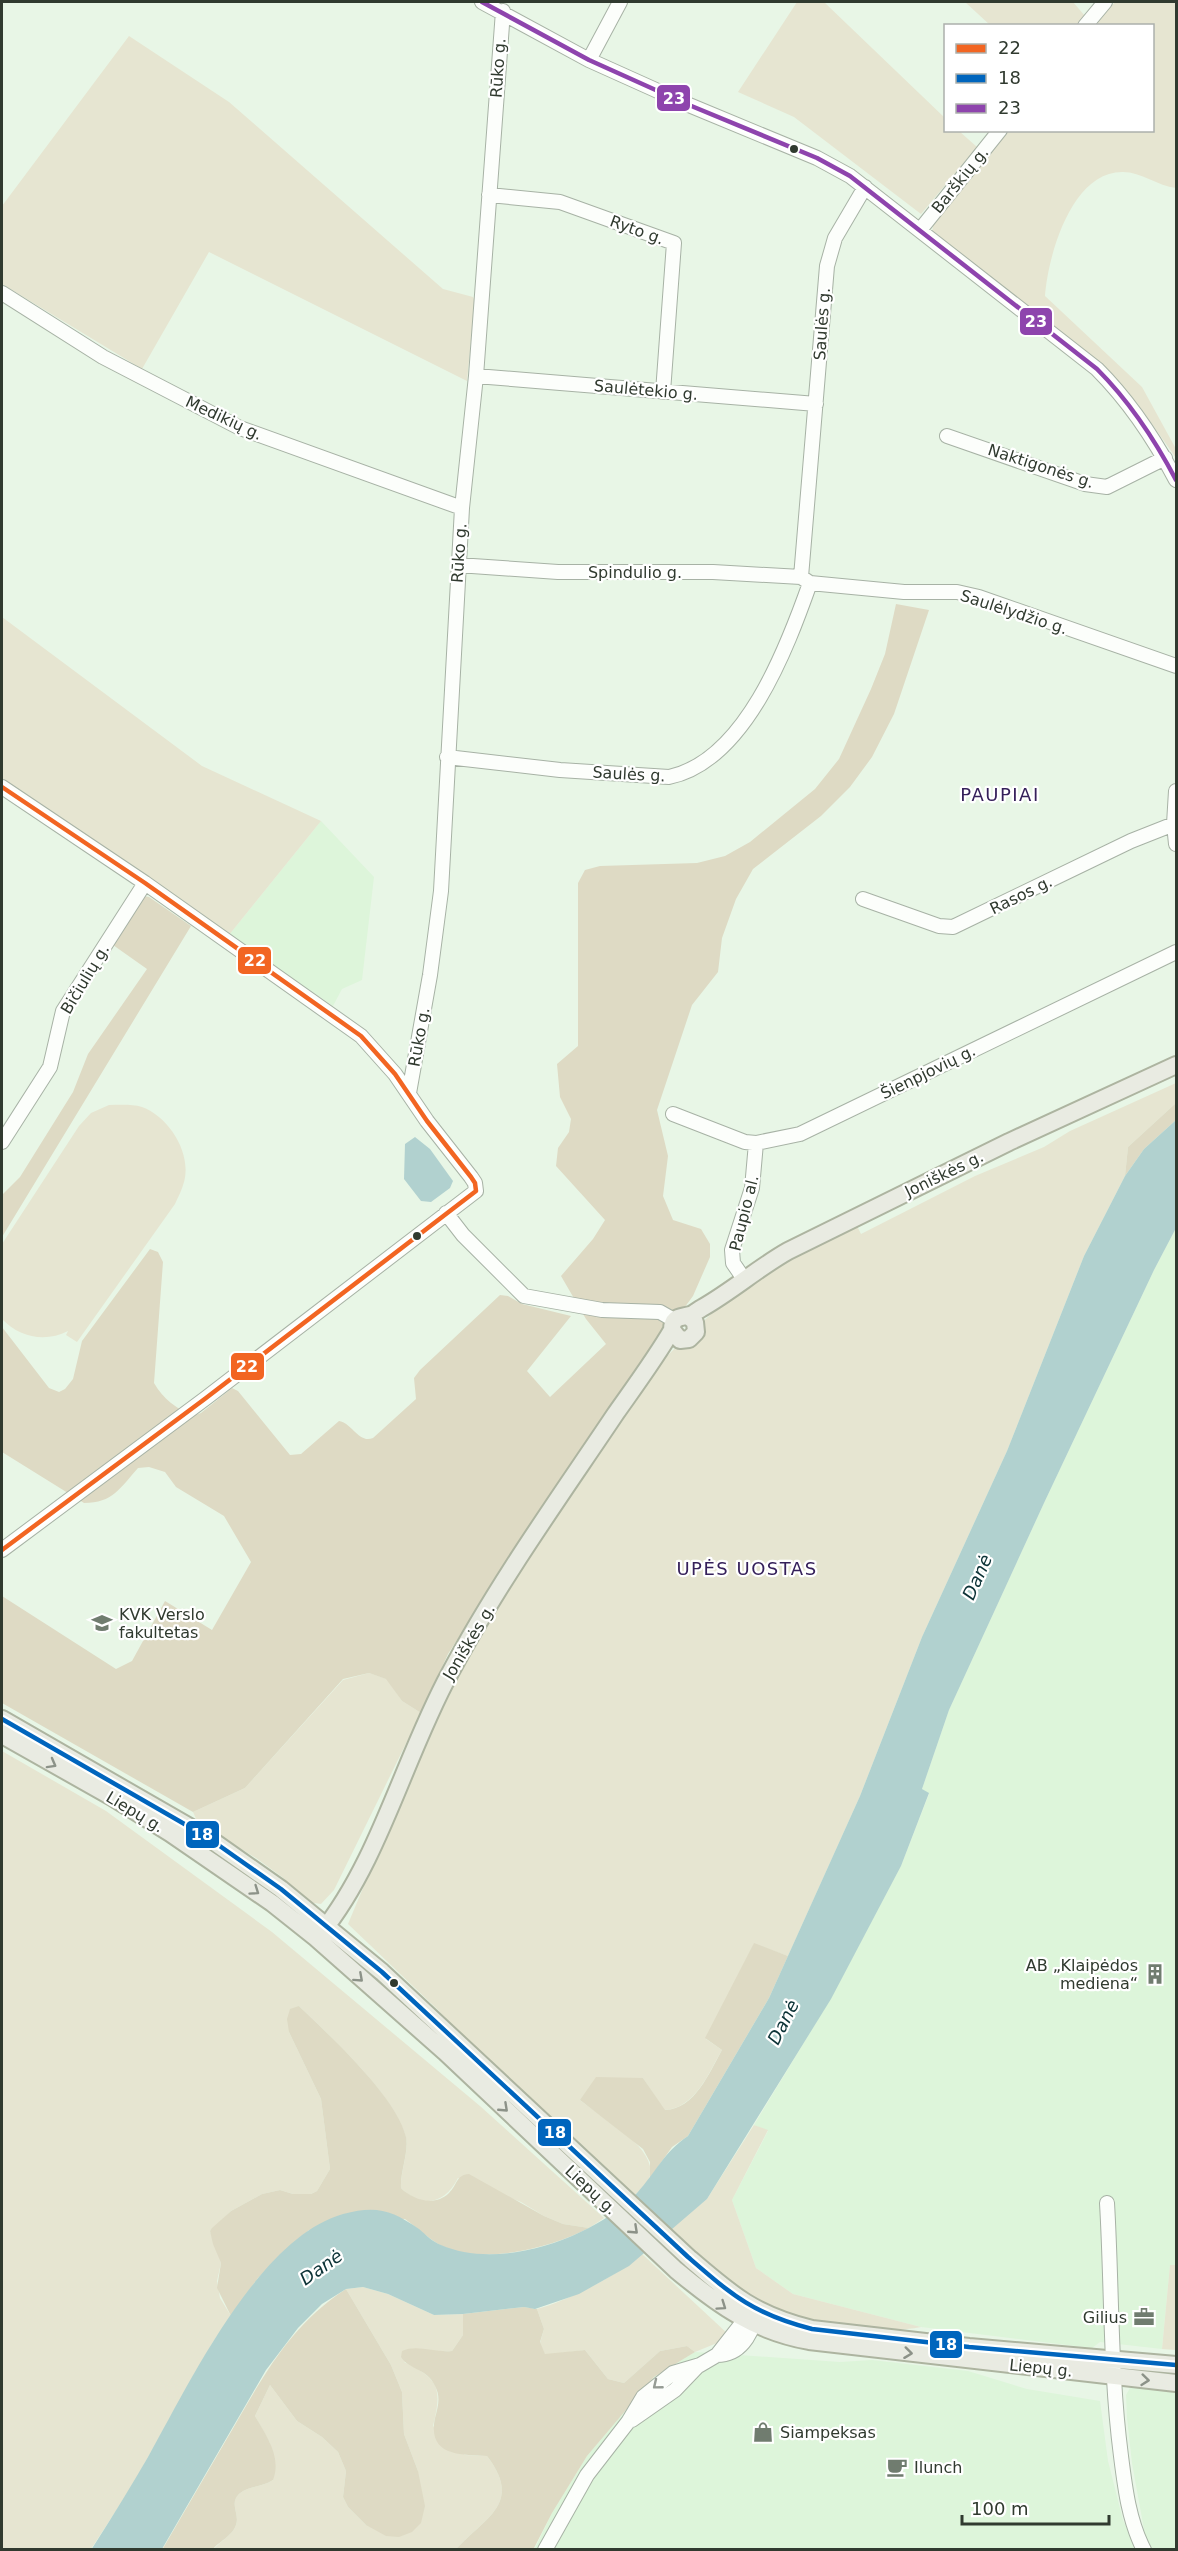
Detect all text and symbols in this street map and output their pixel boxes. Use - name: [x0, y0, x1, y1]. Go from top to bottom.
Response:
- legend: [944, 24, 1154, 132]
- street label: Rūko g.: [486, 37, 510, 99]
- text: 22: [998, 37, 1021, 58]
- text: 18: [998, 67, 1021, 88]
- line badge: 23: [656, 84, 691, 112]
- text: 23: [663, 89, 685, 108]
- text: 23: [998, 97, 1021, 118]
- unlabelled marker: [788, 143, 800, 155]
- street label: Barškių g.: [927, 143, 993, 217]
- street label: Ryto g.: [607, 211, 667, 249]
- street label: Saulės g.: [810, 287, 834, 361]
- line badge: 23: [1019, 307, 1053, 336]
- text: 23: [1025, 312, 1047, 331]
- street label: Saulėtekio g.: [593, 376, 699, 404]
- street label: Medikių g.: [183, 392, 265, 444]
- street label: Naktigonės g.: [986, 440, 1096, 492]
- street label: Rūko g.: [447, 522, 471, 584]
- street label: Spindulio g.: [588, 563, 682, 582]
- street label: Saulėlydžio g.: [958, 586, 1070, 638]
- street label: Saulės g.: [592, 763, 666, 785]
- district label: PAUPIAI: [960, 784, 1040, 805]
- street label: Rasos g.: [987, 872, 1055, 918]
- street label: Bičiulių g.: [57, 941, 113, 1017]
- line badge: 22: [237, 946, 272, 975]
- text: 22: [244, 951, 266, 970]
- street label: Rūko g.: [404, 1006, 434, 1068]
- street label: Šienpjovių g.: [877, 1041, 979, 1103]
- street label: Joniškės g.: [901, 1147, 986, 1202]
- street label: Paupio al.: [725, 1173, 763, 1253]
- unlabelled marker: [411, 1230, 423, 1242]
- line badge: 22: [230, 1352, 265, 1381]
- text: 22: [236, 1357, 258, 1376]
- water label: Danė: [958, 1551, 996, 1603]
- district label: UPĖS UOSTAS: [676, 1558, 818, 1579]
- street label: Joniškės g.: [438, 1601, 499, 1684]
- place label: KVK Verslo fakultetas: [119, 1605, 205, 1642]
- school or university icon: KVK Verslo fakultetas: [90, 1611, 114, 1635]
- one-way arrow: [46, 1757, 57, 1768]
- street label: Liepų g.: [103, 1787, 167, 1837]
- line badge: 18: [185, 1820, 220, 1849]
- text: 18: [191, 1825, 213, 1844]
- one-way arrow: [248, 1884, 259, 1895]
- place label: AB „Klaipėdos mediena“: [1026, 1956, 1138, 1993]
- building icon: AB „Klaipėdos mediena“: [1143, 1962, 1167, 1986]
- one-way arrow: [352, 1971, 363, 1982]
- unlabelled marker: [388, 1977, 400, 1989]
- water label: Danė: [763, 1996, 803, 2048]
- one-way arrow: [497, 2101, 508, 2112]
- line badge: 18: [537, 2118, 572, 2147]
- text: 18: [544, 2123, 566, 2142]
- street label: Liepų g.: [561, 2161, 621, 2219]
- one-way arrow: [627, 2223, 637, 2234]
- water label: Danė: [296, 2245, 346, 2289]
- one-way arrow: [715, 2299, 726, 2310]
- office icon: Gilius: [1132, 2305, 1156, 2329]
- place label: Gilius: [1083, 2308, 1127, 2327]
- line badge: 18: [929, 2330, 963, 2359]
- text: 18: [935, 2335, 957, 2354]
- one-way arrow: [904, 2346, 913, 2359]
- street label: Liepų g.: [1008, 2355, 1074, 2381]
- one-way arrow: [1140, 2373, 1150, 2386]
- one-way arrow: [653, 2378, 664, 2389]
- shop icon: Siampeksas: [751, 2420, 775, 2444]
- place label: Siampeksas: [780, 2423, 876, 2442]
- cafe icon: Ilunch: [885, 2455, 909, 2479]
- place label: Ilunch: [914, 2458, 962, 2477]
- scale bar: [962, 2488, 1109, 2526]
- text: 100 m: [971, 2498, 1029, 2519]

